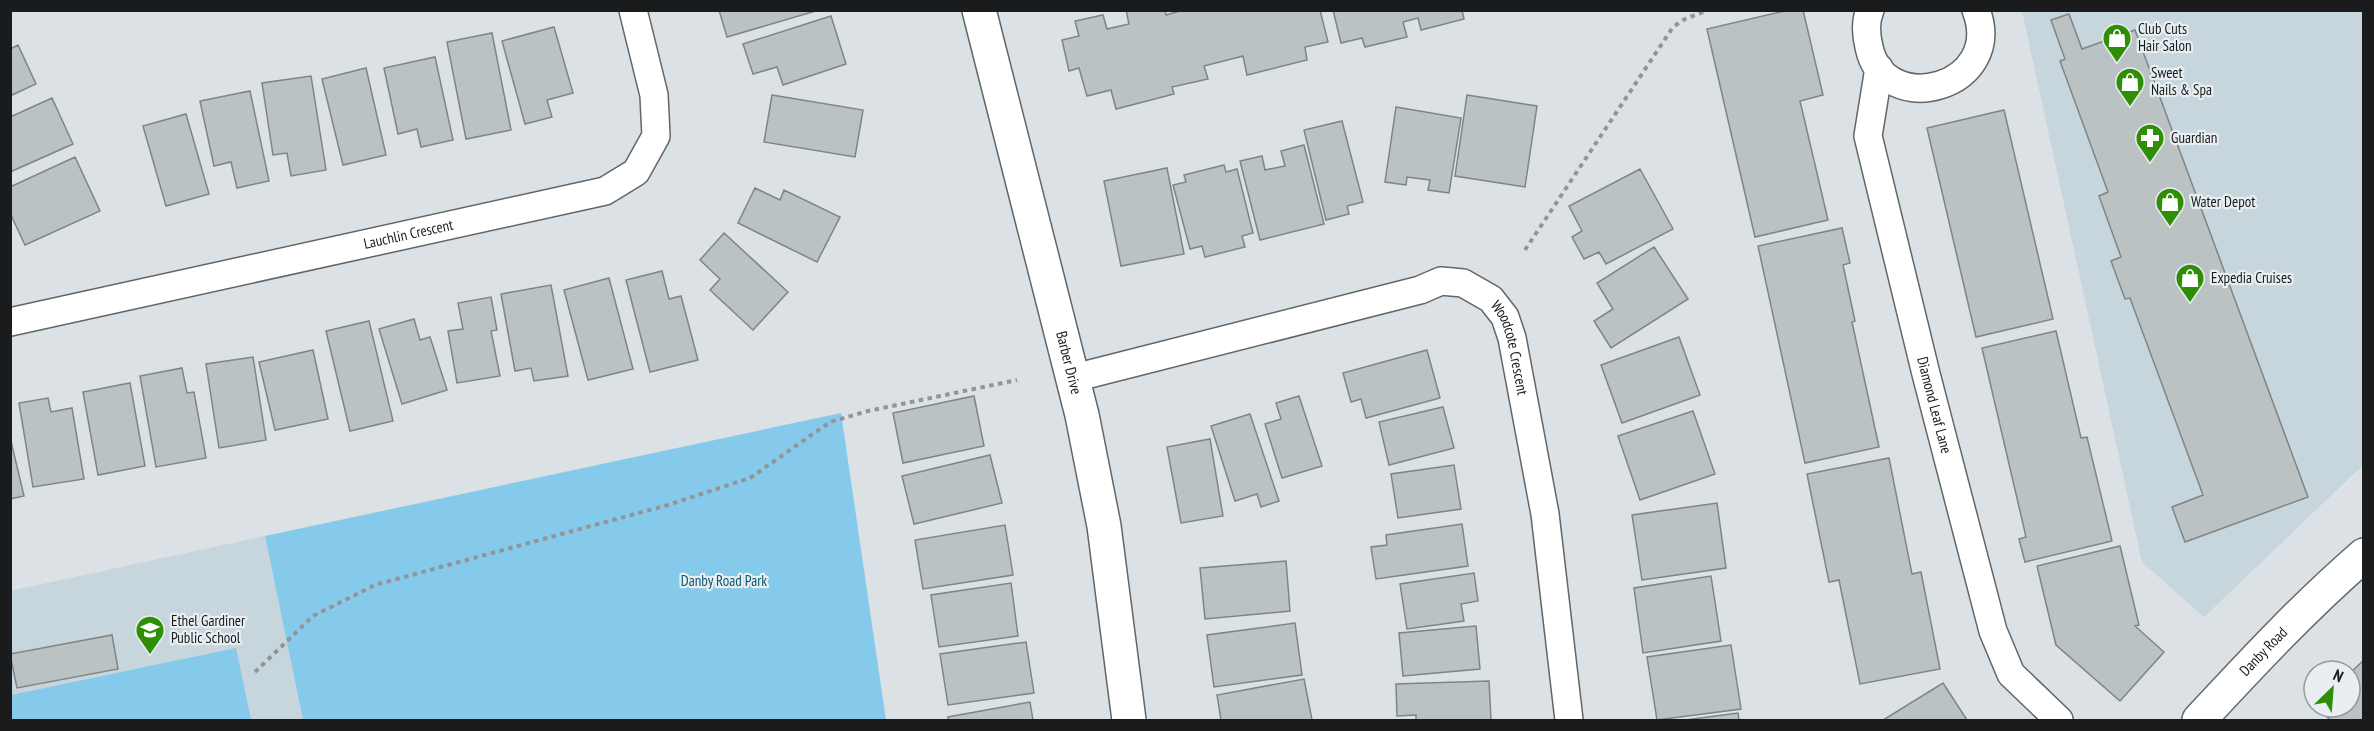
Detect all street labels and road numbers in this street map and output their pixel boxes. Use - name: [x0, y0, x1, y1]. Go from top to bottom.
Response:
- street label: Lauchlin Crescent: [362, 215, 455, 253]
- street label: Woodcote Crescent: [1487, 297, 1533, 397]
- street label: Barber Drive: [1052, 329, 1086, 396]
- street label: Diamond Leaf Lane: [1913, 355, 1956, 455]
- street label: Danby Road: [2235, 623, 2291, 680]

